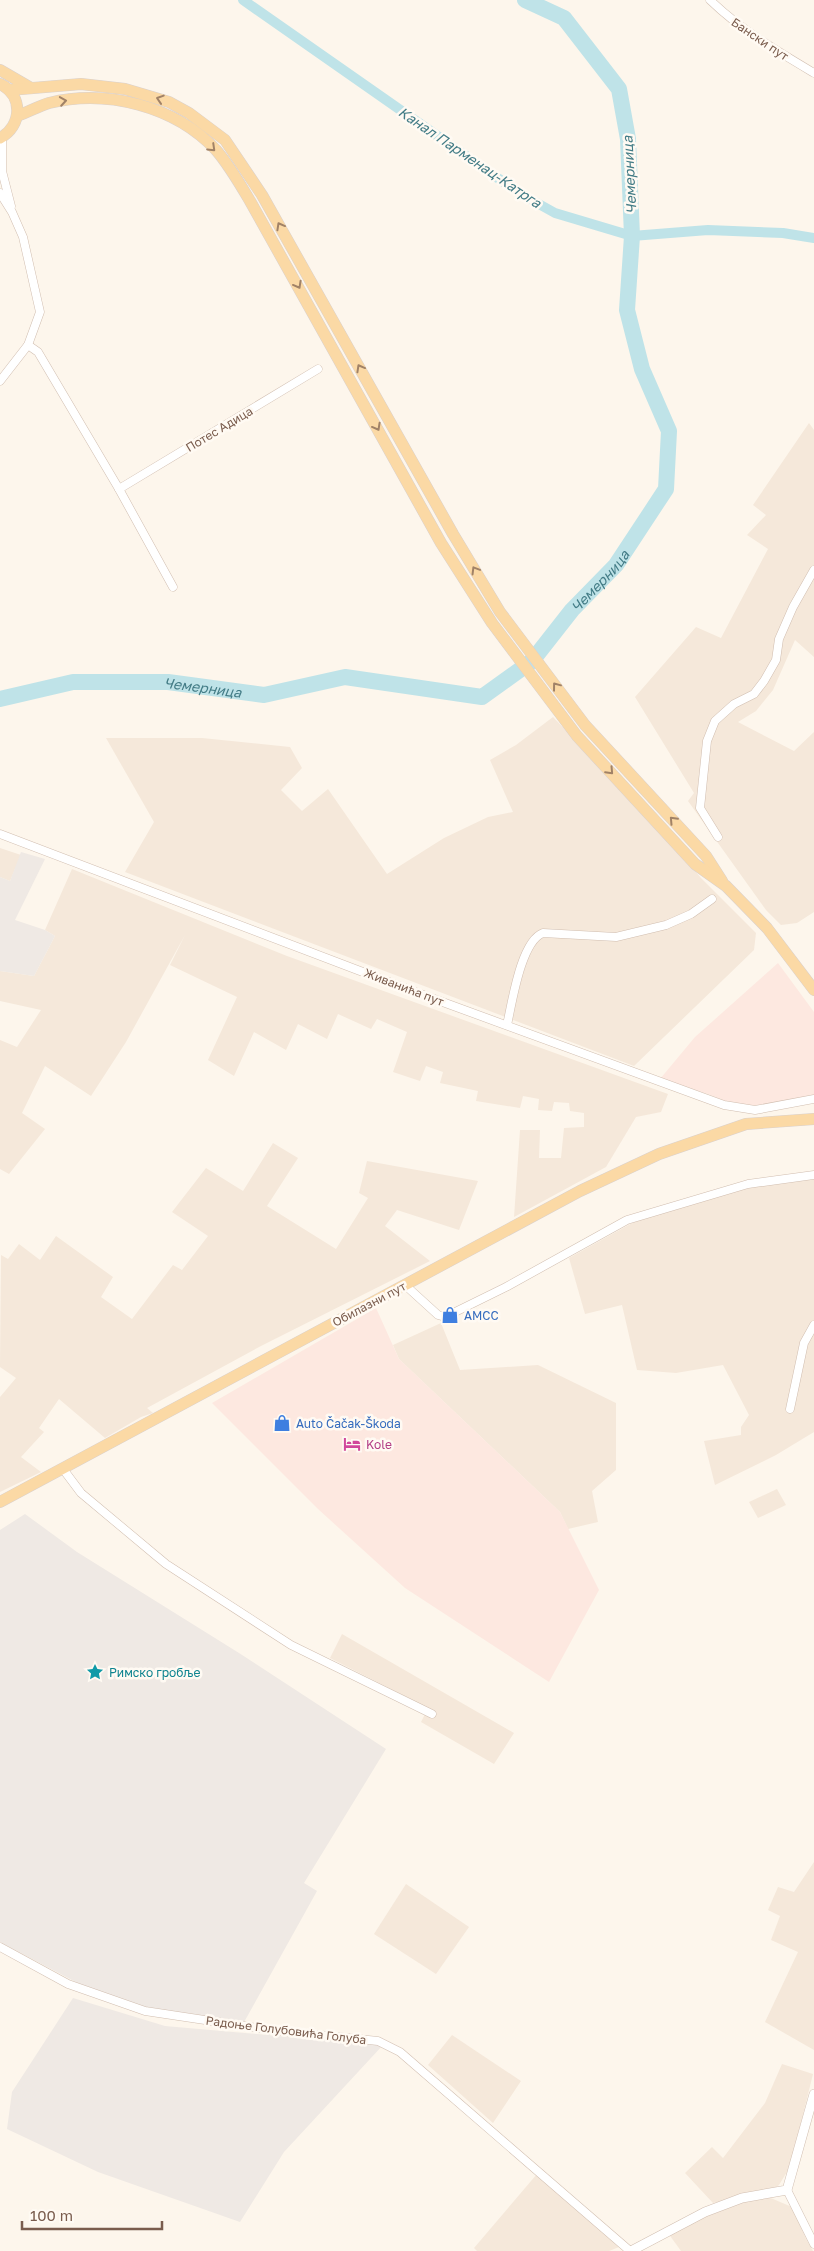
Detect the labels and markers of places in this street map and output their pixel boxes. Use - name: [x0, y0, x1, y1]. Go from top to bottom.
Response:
- shop icon: АМСС: [440, 1305, 460, 1325]
- place label: АМСС: [464, 1308, 499, 1323]
- shop icon: Auto Čačak-Škoda: [272, 1413, 292, 1433]
- place label: Auto Čačak-Škoda: [296, 1416, 401, 1431]
- hotel icon: Kole: [342, 1434, 362, 1454]
- place label: Kole: [366, 1437, 392, 1452]
- place icon: Римско гробље: [85, 1662, 105, 1682]
- place label: Римско гробље: [109, 1665, 201, 1680]

